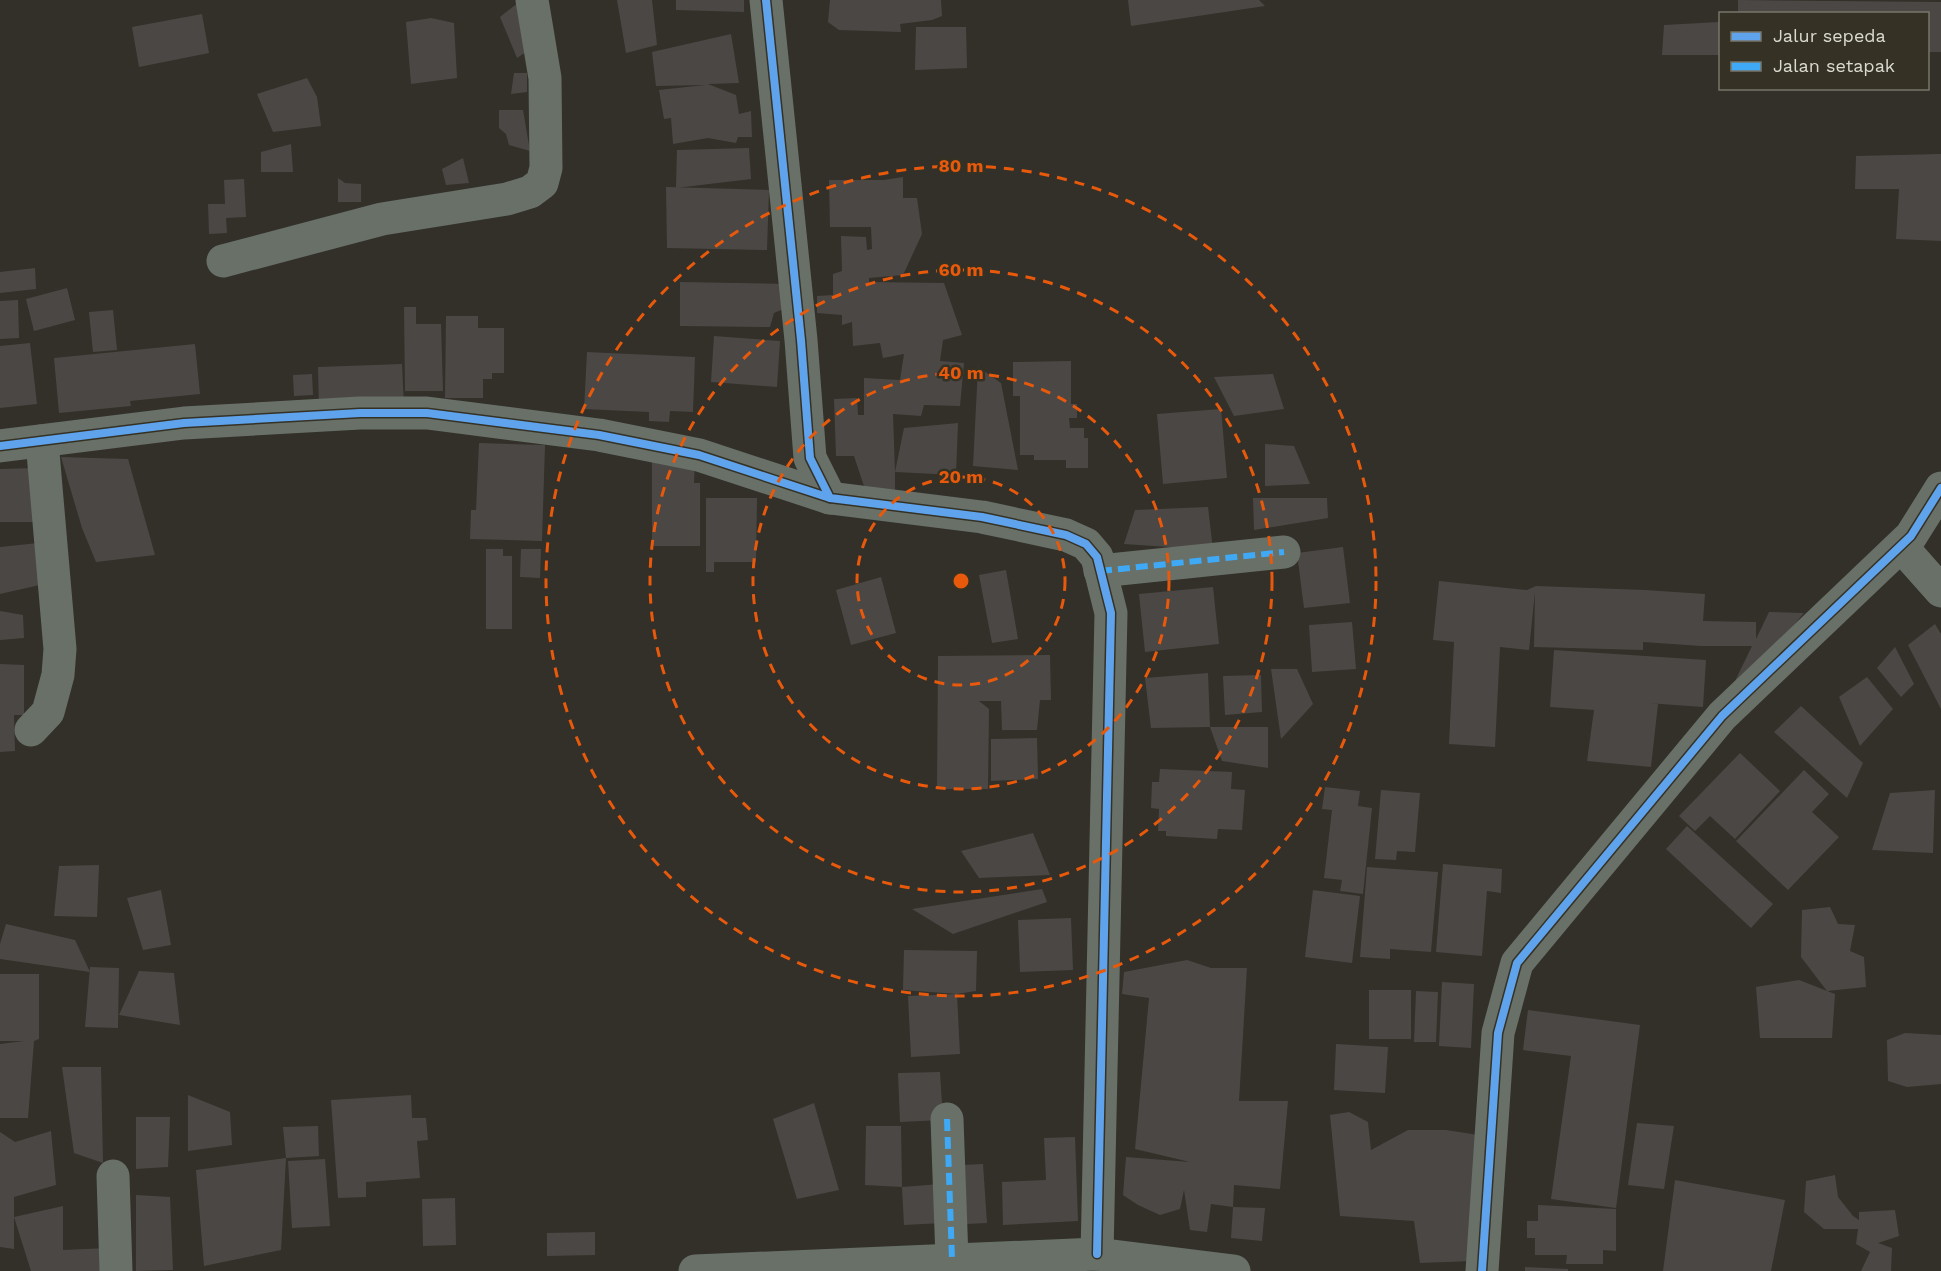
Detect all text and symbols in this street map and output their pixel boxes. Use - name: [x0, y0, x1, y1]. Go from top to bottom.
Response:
- legend: [1719, 12, 1929, 90]
- text: Jalur sepeda: [1773, 25, 1886, 46]
- text: Jalan setapak: [1773, 55, 1895, 76]
- text: 80 m: [939, 155, 983, 176]
- text: 60 m: [939, 259, 983, 280]
- text: 40 m: [938, 362, 984, 383]
- text: 20 m: [939, 466, 983, 487]
- centre of rings: [951, 571, 971, 591]

